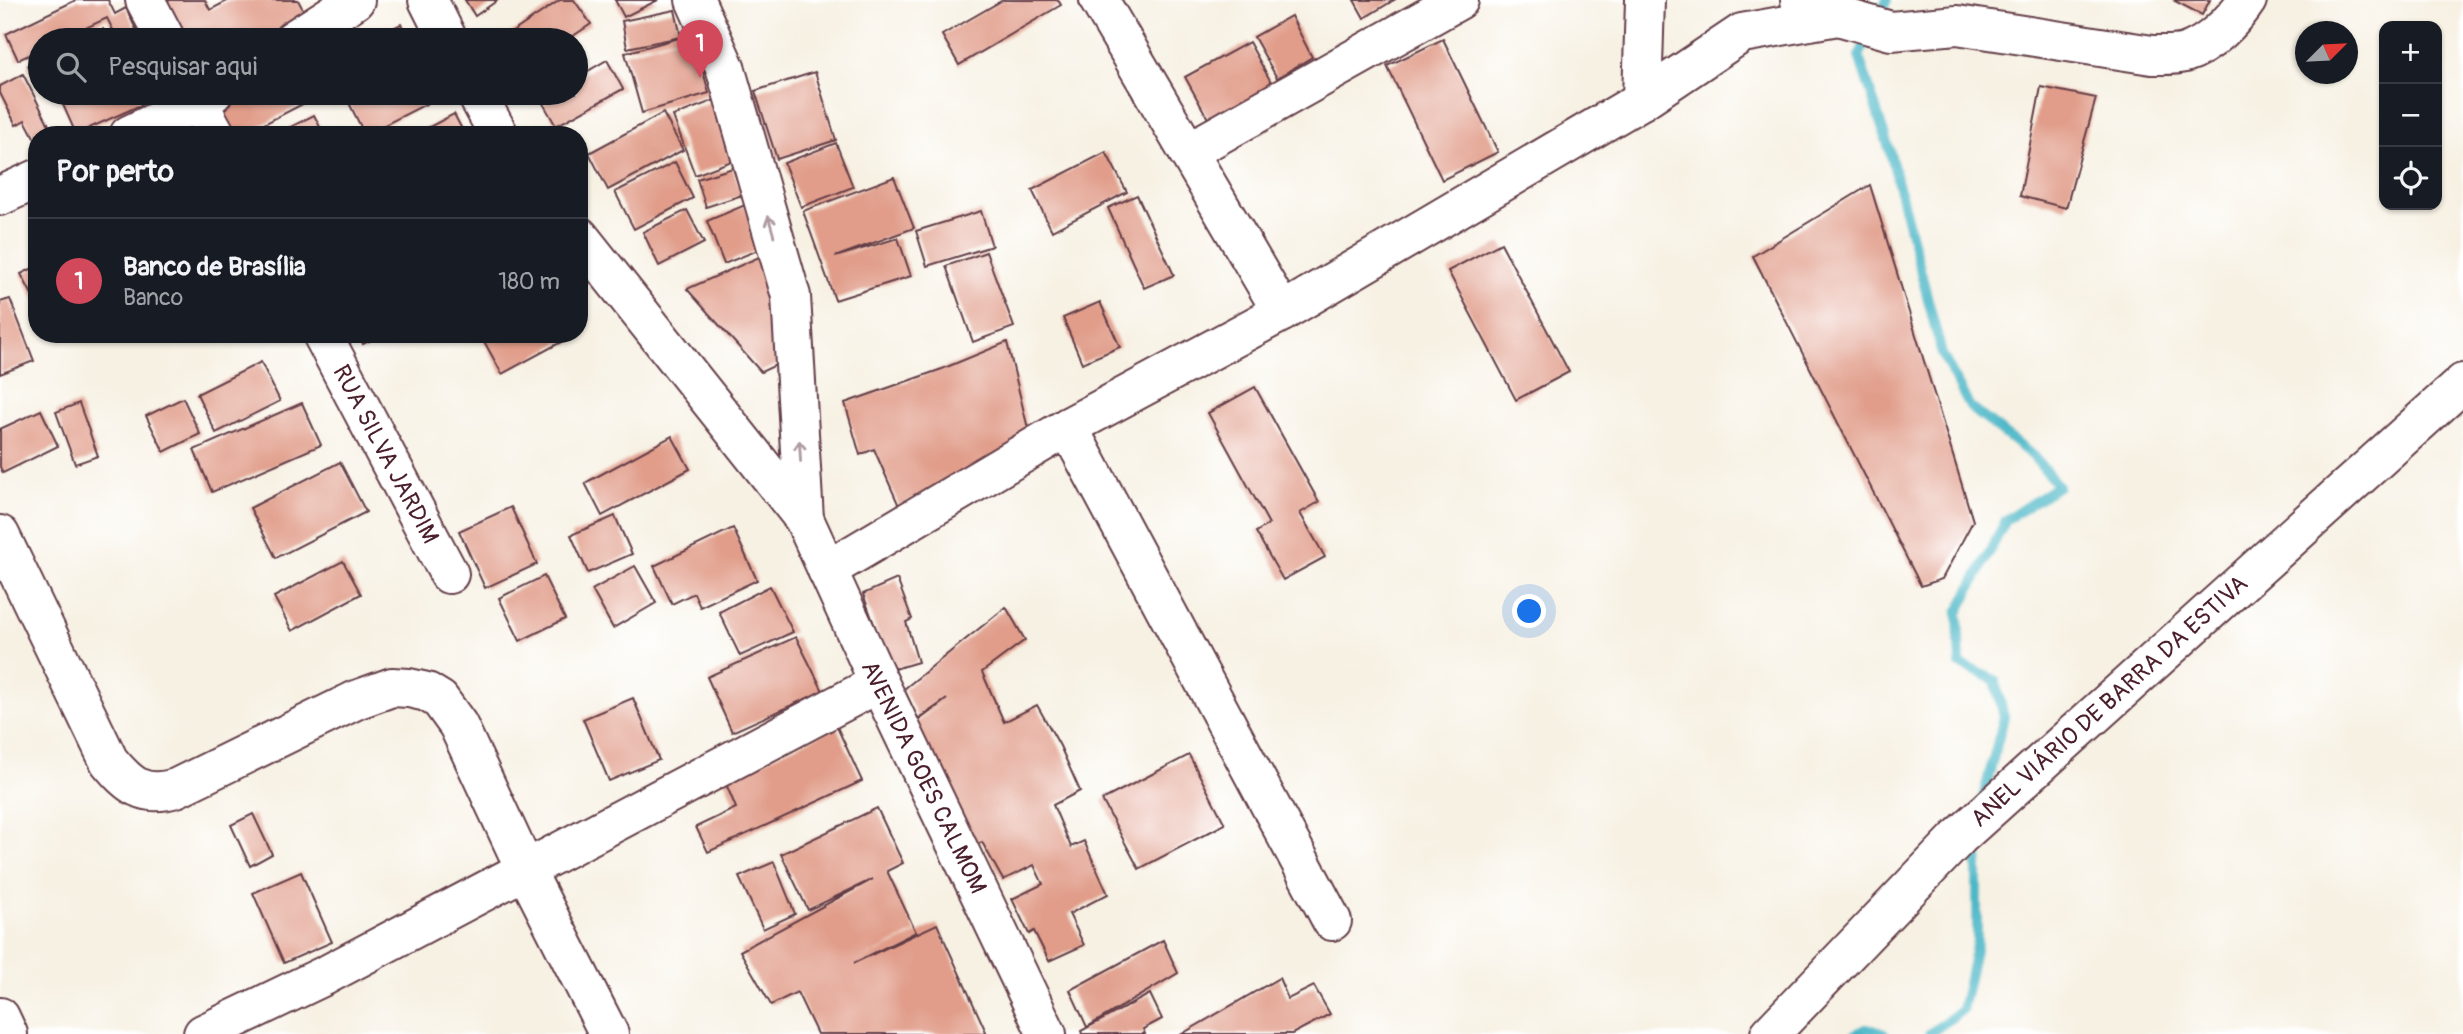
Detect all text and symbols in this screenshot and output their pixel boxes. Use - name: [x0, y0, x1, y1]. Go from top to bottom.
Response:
- pin: 1: [677, 20, 723, 78]
- north arrow: [2295, 21, 2358, 84]
- map controls: [2379, 21, 2442, 210]
- button: +: [2379, 21, 2442, 84]
- search box: [28, 28, 588, 105]
- icon: search: [52, 48, 90, 86]
- text: Pesquisar aqui: [108, 51, 257, 83]
- button: −: [2379, 84, 2442, 147]
- button: locate: [2379, 147, 2442, 210]
- text: Por perto: [56, 153, 174, 190]
- one-way arrow: [764, 215, 777, 238]
- text: Banco de Brasília: [123, 251, 306, 283]
- text: 1: [75, 267, 84, 296]
- text: 180 m: [498, 267, 560, 296]
- text: Banco: [123, 283, 183, 312]
- street label: RUA SILVA JARDIM: [326, 360, 445, 549]
- one-way arrow: [794, 439, 807, 462]
- street label: ANEL VIÁRIO DE BARRA DA ESTIVA: [1965, 569, 2254, 833]
- your location: [1512, 594, 1546, 628]
- street label: AVENIDA GOES CALMOM: [855, 656, 993, 898]

